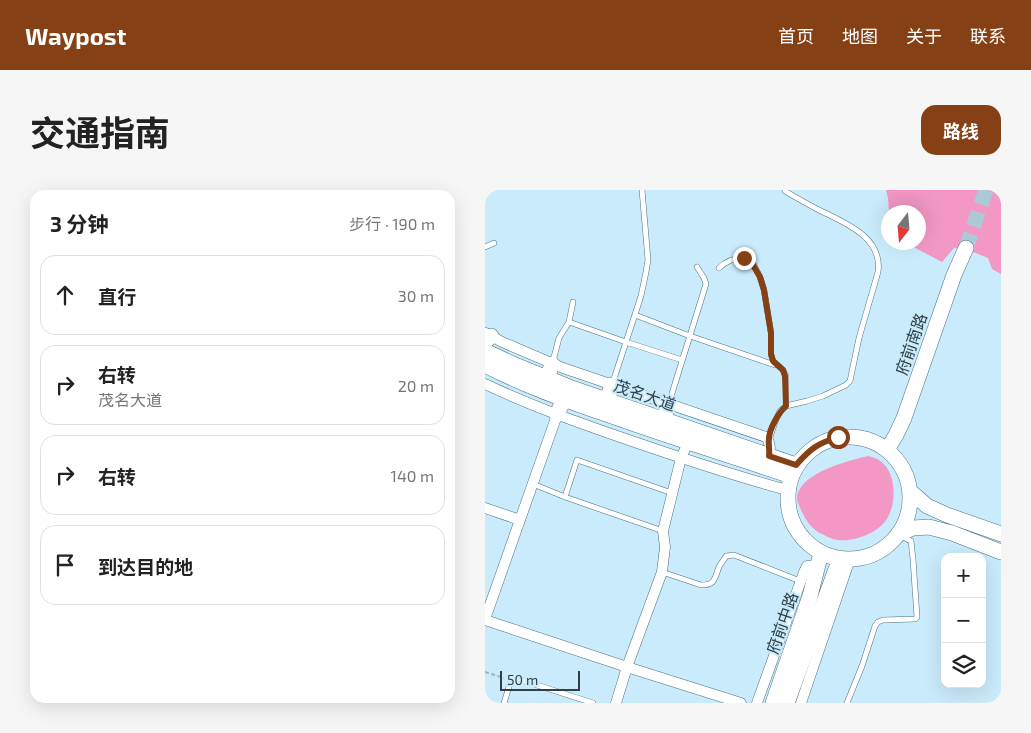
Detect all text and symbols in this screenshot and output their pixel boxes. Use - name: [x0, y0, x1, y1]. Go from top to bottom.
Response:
- text: Waypost: [25, 21, 126, 50]
- text: 首页: [778, 25, 814, 47]
- text: 地图: [842, 25, 878, 47]
- text: 关于: [906, 25, 942, 47]
- text: 联系: [970, 25, 1006, 47]
- button: 路线: [921, 105, 1001, 155]
- text: 交通指南: [30, 111, 170, 153]
- north arrow: [881, 205, 926, 250]
- text: 3 分钟: [50, 211, 108, 236]
- text: 步行 · 190 m: [349, 214, 435, 233]
- route end: [733, 247, 756, 270]
- icon: ahead: [51, 281, 79, 309]
- text: 直行: [98, 285, 136, 308]
- text: 30 m: [398, 286, 434, 305]
- street label: 府前南路: [891, 310, 930, 377]
- text: 右转: [98, 363, 136, 386]
- icon: right: [51, 371, 79, 399]
- street label: 茂名大道: [612, 375, 679, 414]
- text: 20 m: [398, 376, 434, 395]
- text: 茂名大道: [98, 390, 162, 409]
- route start: [827, 426, 850, 449]
- icon: right: [51, 461, 79, 489]
- text: 右转: [98, 465, 136, 488]
- text: 140 m: [391, 466, 434, 485]
- icon: arrive: [51, 551, 79, 579]
- map controls: [941, 553, 986, 688]
- button: +: [941, 553, 986, 598]
- text: 到达目的地: [98, 555, 193, 578]
- street label: 府前中路: [762, 589, 801, 656]
- button: −: [941, 598, 986, 643]
- button: layers: [941, 643, 986, 688]
- scale bar: [500, 668, 580, 691]
- text: 50 m: [507, 671, 538, 688]

